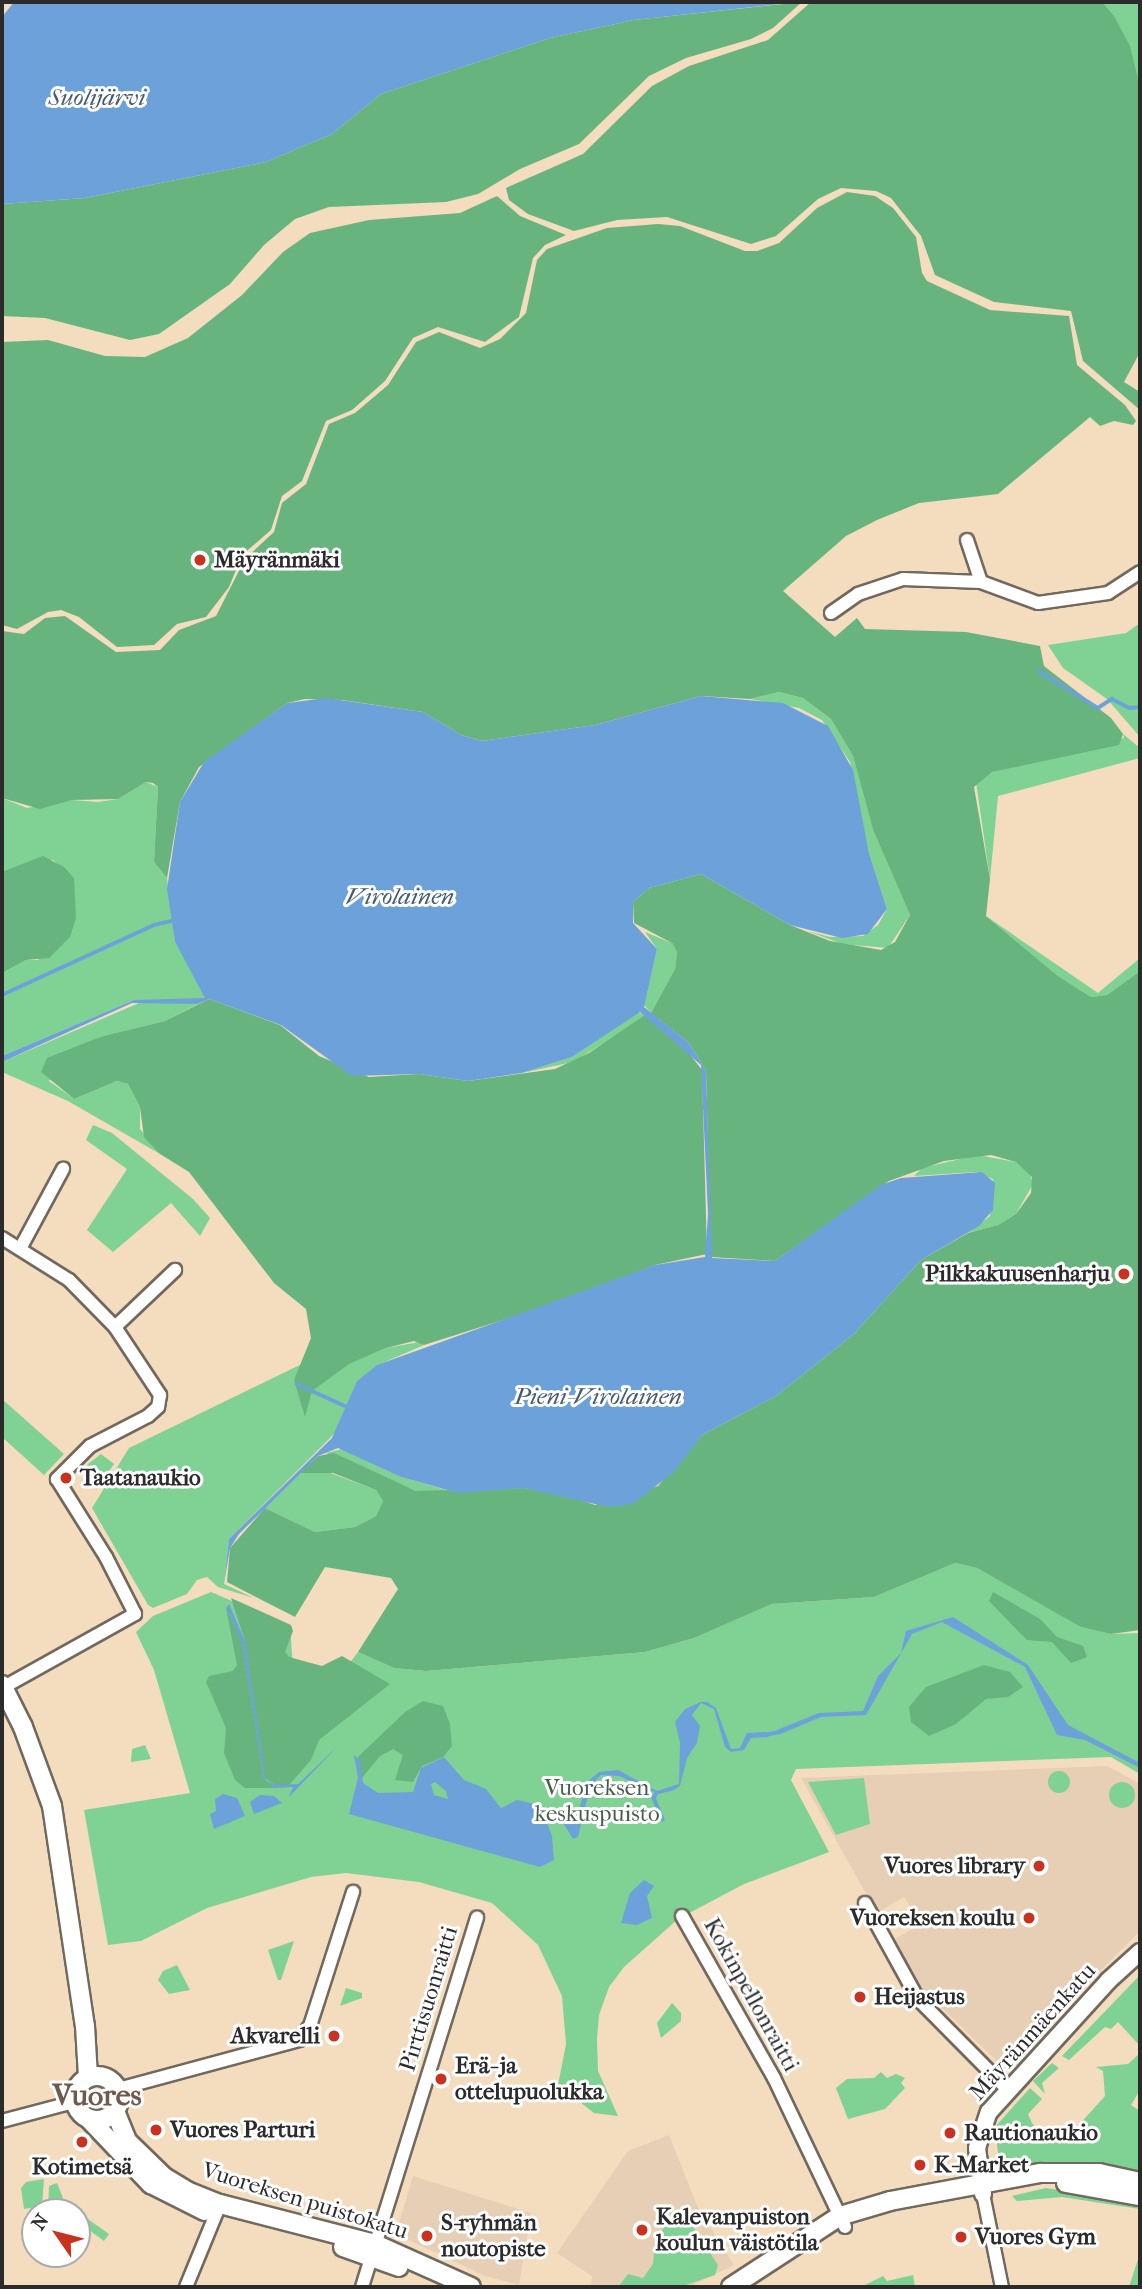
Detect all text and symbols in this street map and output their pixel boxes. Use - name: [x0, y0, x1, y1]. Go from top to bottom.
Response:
- water label: Suolijärvi: [49, 84, 145, 112]
- place label: Mäyränmäki: [214, 546, 340, 574]
- marker: Mäyränmäki: [192, 552, 208, 568]
- water label: Virolainen: [346, 883, 454, 911]
- place label: Pilkkakuusenharju: [925, 1260, 1110, 1288]
- marker: Pilkkakuusenharju: [1116, 1266, 1132, 1282]
- water label: Pieni-Virolainen: [514, 1383, 682, 1411]
- place label: Taatanaukio: [80, 1464, 201, 1492]
- marker: Taatanaukio: [58, 1470, 74, 1486]
- park label: Vuoreksen keskuspuisto: [534, 1774, 660, 1828]
- place label: Vuores library: [884, 1852, 1025, 1880]
- marker: Vuores library: [1031, 1858, 1047, 1874]
- place label: Vuoreksen koulu: [850, 1904, 1015, 1932]
- marker: Vuoreksen koulu: [1021, 1910, 1037, 1926]
- street label: Kokinpellonraitti: [697, 1913, 805, 2077]
- street label: Pirttisuonraitti: [394, 1923, 464, 2075]
- street label: Mäyränmäenkatu: [964, 1958, 1102, 2106]
- place label: Heijastus: [874, 1983, 965, 2011]
- marker: Heijastus: [852, 1989, 868, 2005]
- place label: Akvarelli: [231, 2022, 320, 2050]
- marker: Akvarelli: [326, 2028, 342, 2044]
- place label: Erä- ja ottelupuolukka: [455, 2052, 604, 2106]
- marker: Erä- ja ottelupuolukka: [433, 2071, 449, 2087]
- district label: Vuores: [52, 2078, 142, 2114]
- place label: Vuores Parturi: [170, 2116, 315, 2144]
- place label: Rautionaukio: [964, 2119, 1098, 2147]
- marker: Vuores Parturi: [148, 2122, 164, 2138]
- marker: Rautionaukio: [942, 2125, 958, 2141]
- marker: Kotimetsä: [74, 2134, 90, 2150]
- place label: K-Market: [934, 2151, 1029, 2179]
- place label: Kotimetsä: [32, 2153, 132, 2181]
- street label: Vuoreksen puistokatu: [199, 2157, 411, 2245]
- marker: K-Market: [912, 2157, 928, 2173]
- north arrow: [21, 2198, 91, 2268]
- place label: Kalevanpuiston koulun väistötila: [656, 2203, 818, 2257]
- place label: S-ryhmän noutopiste: [441, 2209, 546, 2263]
- text: N: [27, 2210, 54, 2234]
- marker: Kalevanpuiston koulun väistötila: [634, 2222, 650, 2238]
- place label: Vuores Gym: [975, 2223, 1096, 2251]
- marker: S-ryhmän noutopiste: [419, 2228, 435, 2244]
- marker: Vuores Gym: [953, 2229, 969, 2245]

